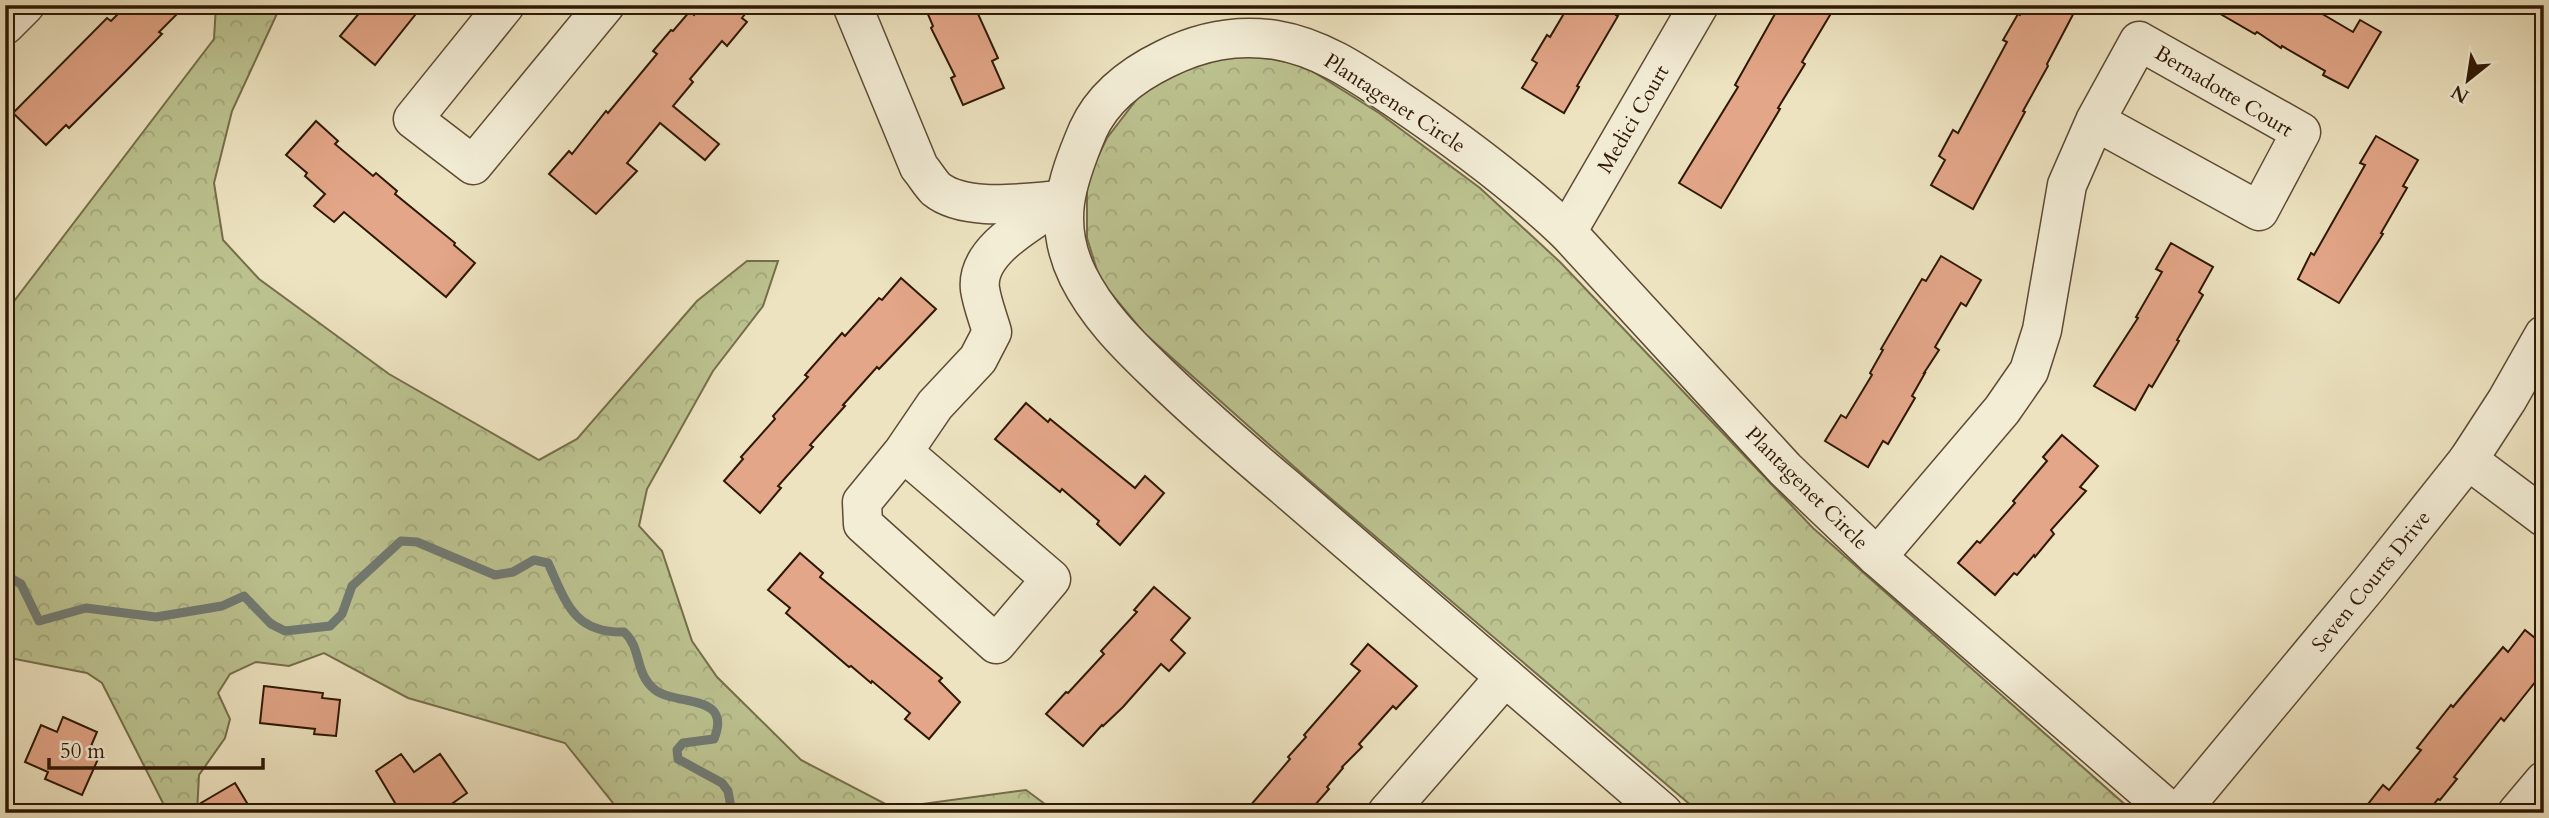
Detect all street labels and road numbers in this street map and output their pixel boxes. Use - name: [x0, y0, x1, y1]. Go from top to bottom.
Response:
- street label: Bernadotte Court: [2149, 39, 2299, 144]
- street label: Plantagenet Circle: [1318, 47, 1471, 160]
- street label: Medici Court: [1591, 59, 1676, 179]
- street label: Plantagenet Circle: [1739, 420, 1875, 556]
- street label: Seven Courts Drive: [2305, 504, 2438, 658]

